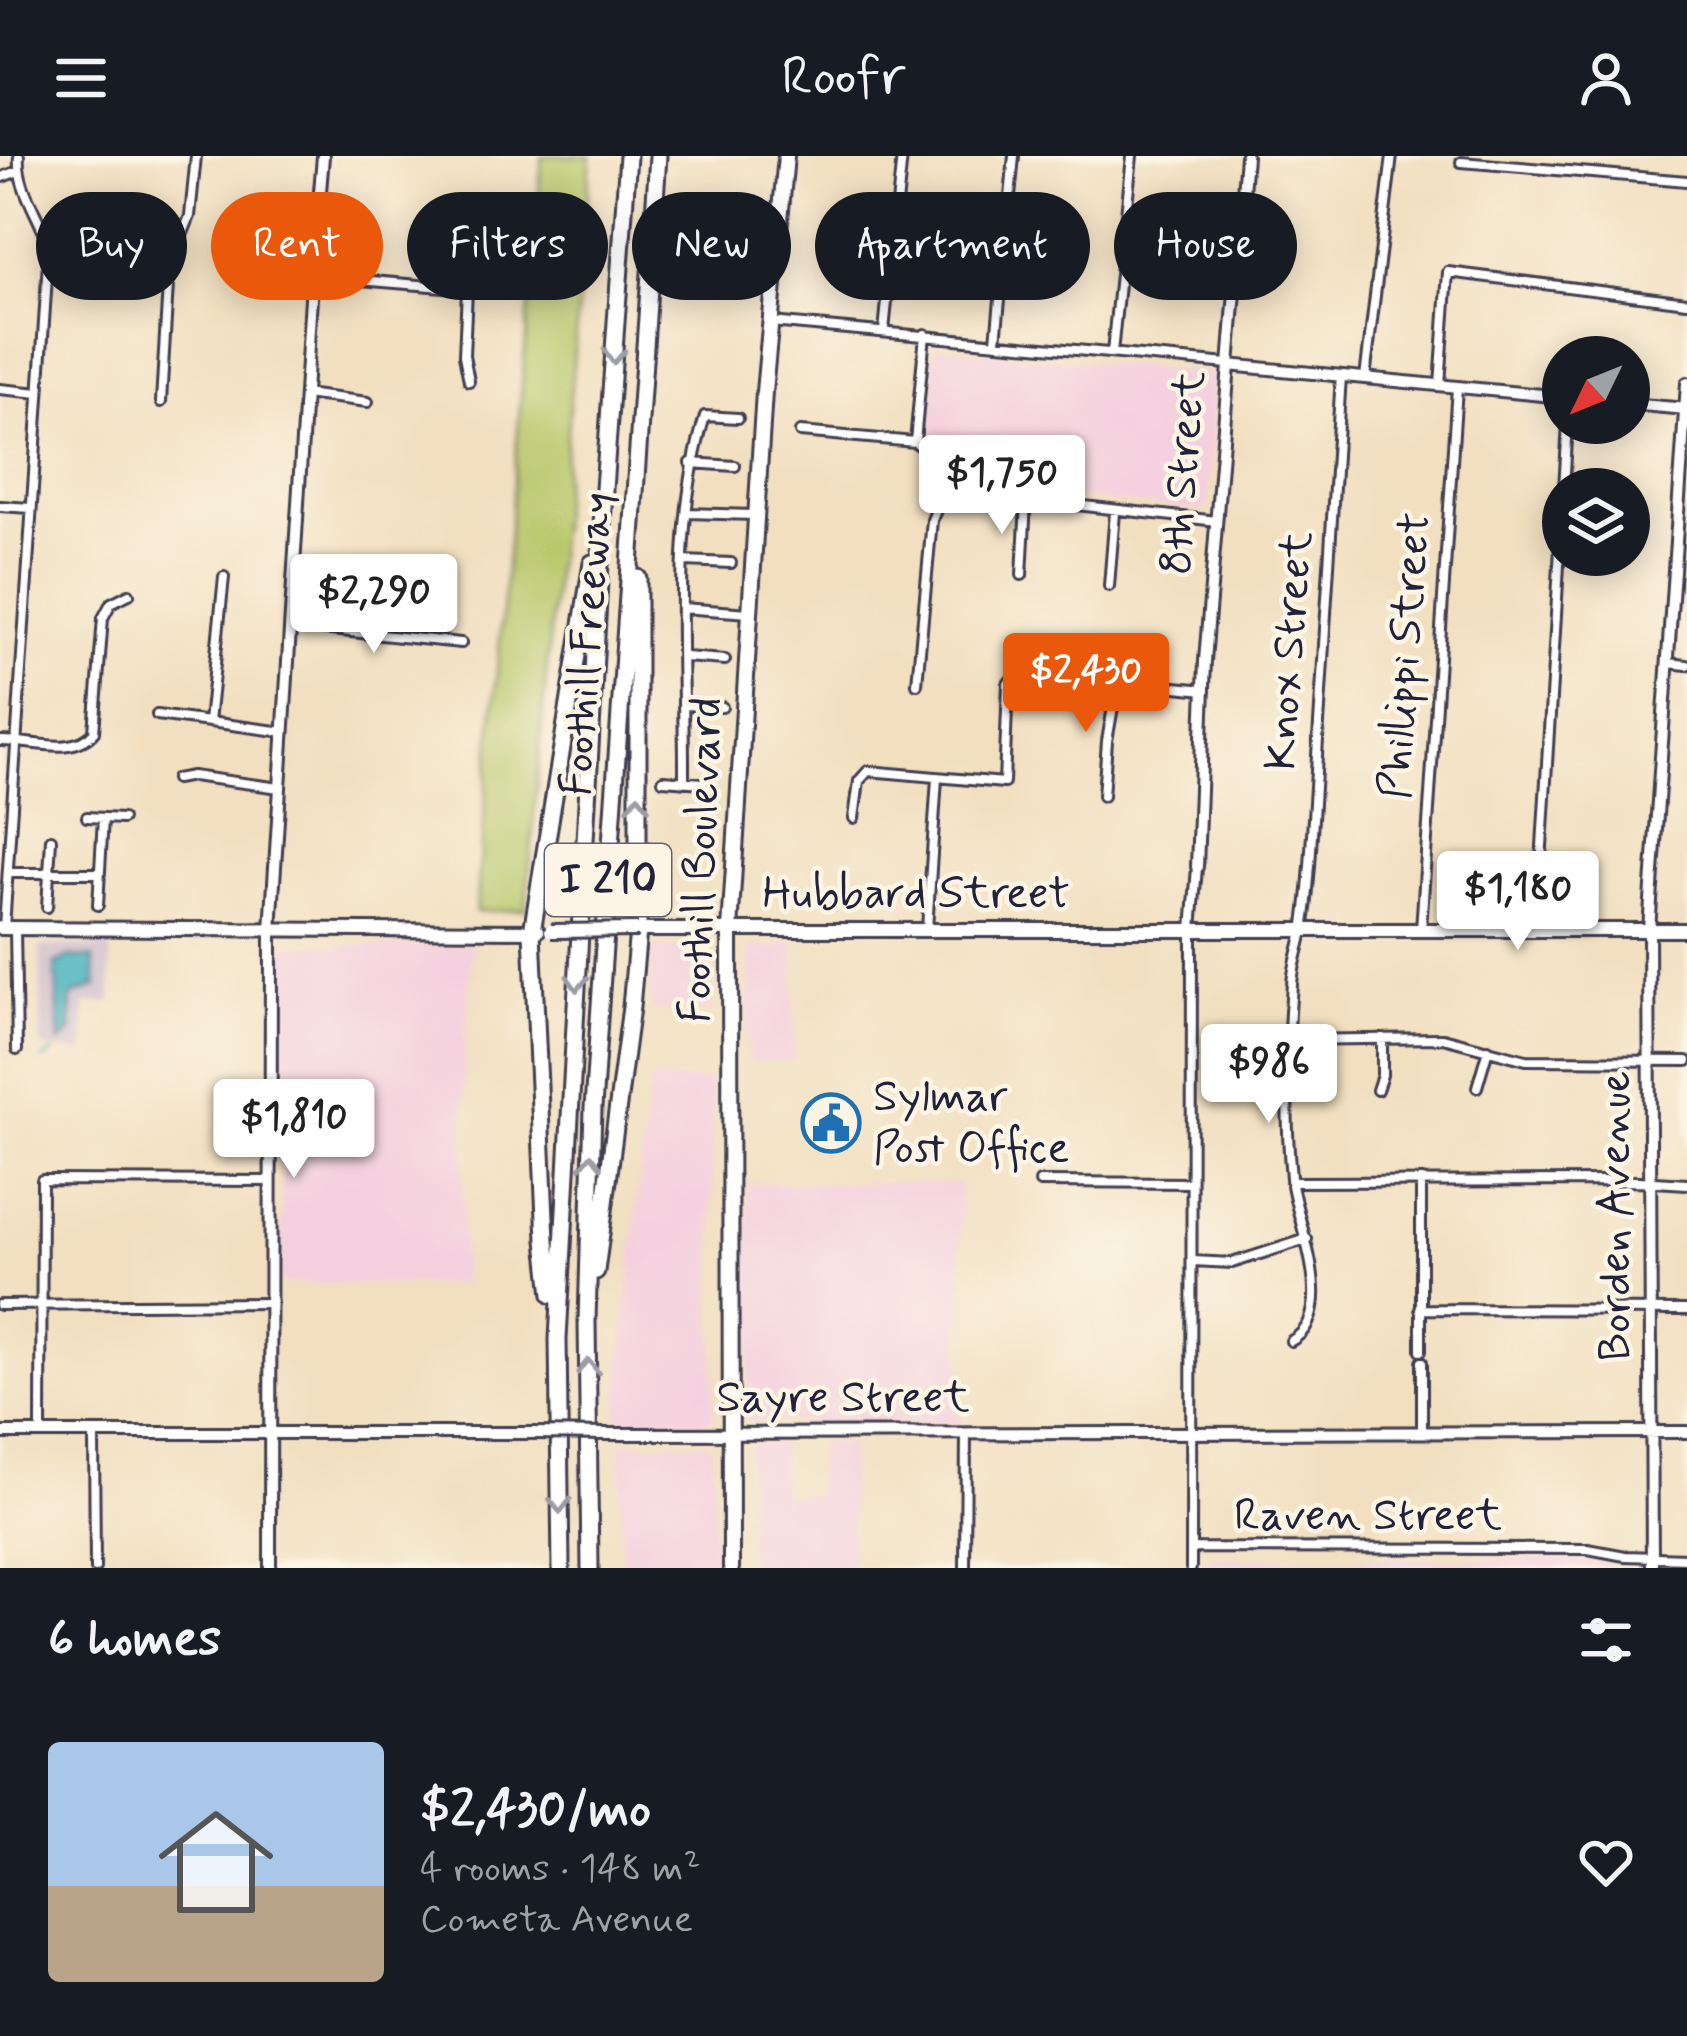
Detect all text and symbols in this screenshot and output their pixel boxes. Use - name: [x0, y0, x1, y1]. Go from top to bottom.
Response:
- text: Roofr: [781, 43, 906, 114]
- icon: menu: [48, 45, 114, 111]
- icon: person: [1573, 45, 1639, 111]
- chip: Buy: [36, 192, 187, 300]
- chip: Rent: [211, 192, 383, 300]
- chip: Filters: [407, 192, 608, 300]
- chip: New: [632, 192, 791, 300]
- chip: Apartment: [815, 192, 1090, 300]
- chip: House: [1114, 192, 1297, 300]
- north arrow: [1542, 336, 1650, 444]
- map controls: [1542, 336, 1650, 576]
- one-way arrow: [601, 347, 627, 366]
- street label: 8th Street: [1147, 369, 1221, 577]
- pin: $1,750: [904, 435, 1100, 537]
- text: $1,750: [946, 448, 1058, 499]
- button: layers: [1542, 468, 1650, 576]
- street label: Foothill Freeway: [548, 490, 628, 798]
- street label: Phillippi Street: [1367, 511, 1445, 801]
- street label: Knox Street: [1252, 529, 1328, 773]
- pin: $2,290: [276, 554, 472, 656]
- text: $2,290: [317, 567, 431, 618]
- pin: $2,430: [988, 633, 1184, 735]
- text: $2,430: [1030, 646, 1142, 697]
- street label: Foothill Boulevard: [667, 696, 737, 1024]
- one-way arrow: [625, 793, 651, 811]
- road number: I 210: [545, 844, 671, 916]
- pin: $1,180: [1420, 851, 1616, 953]
- text: $1,180: [1464, 864, 1572, 915]
- street label: Hubbard Street: [762, 865, 1070, 924]
- one-way arrow: [564, 974, 590, 993]
- pin: $986: [1198, 1024, 1340, 1126]
- text: $986: [1228, 1037, 1310, 1088]
- place label: Sylmar Post Office: [873, 1068, 1069, 1179]
- street label: Borden Avenue: [1587, 1071, 1646, 1361]
- pin: $1,810: [196, 1079, 392, 1181]
- text: $1,810: [240, 1092, 348, 1143]
- public building icon: Sylmar Post Office: [800, 1092, 862, 1154]
- one-way arrow: [578, 1152, 604, 1171]
- one-way arrow: [575, 1357, 601, 1375]
- street label: Sayre Street: [716, 1369, 970, 1428]
- street label: Raven Street: [1234, 1487, 1502, 1546]
- one-way arrow: [546, 1496, 572, 1515]
- text: 6 homes: [48, 1607, 221, 1673]
- icon: filters: [1573, 1607, 1639, 1673]
- text: $2,430/mo: [420, 1778, 651, 1844]
- icon: home: [144, 1790, 288, 1934]
- icon: heart: [1573, 1829, 1639, 1895]
- text: 4 rooms · 148 m²: [420, 1844, 701, 1895]
- text: Cometa Avenue: [420, 1895, 693, 1946]

